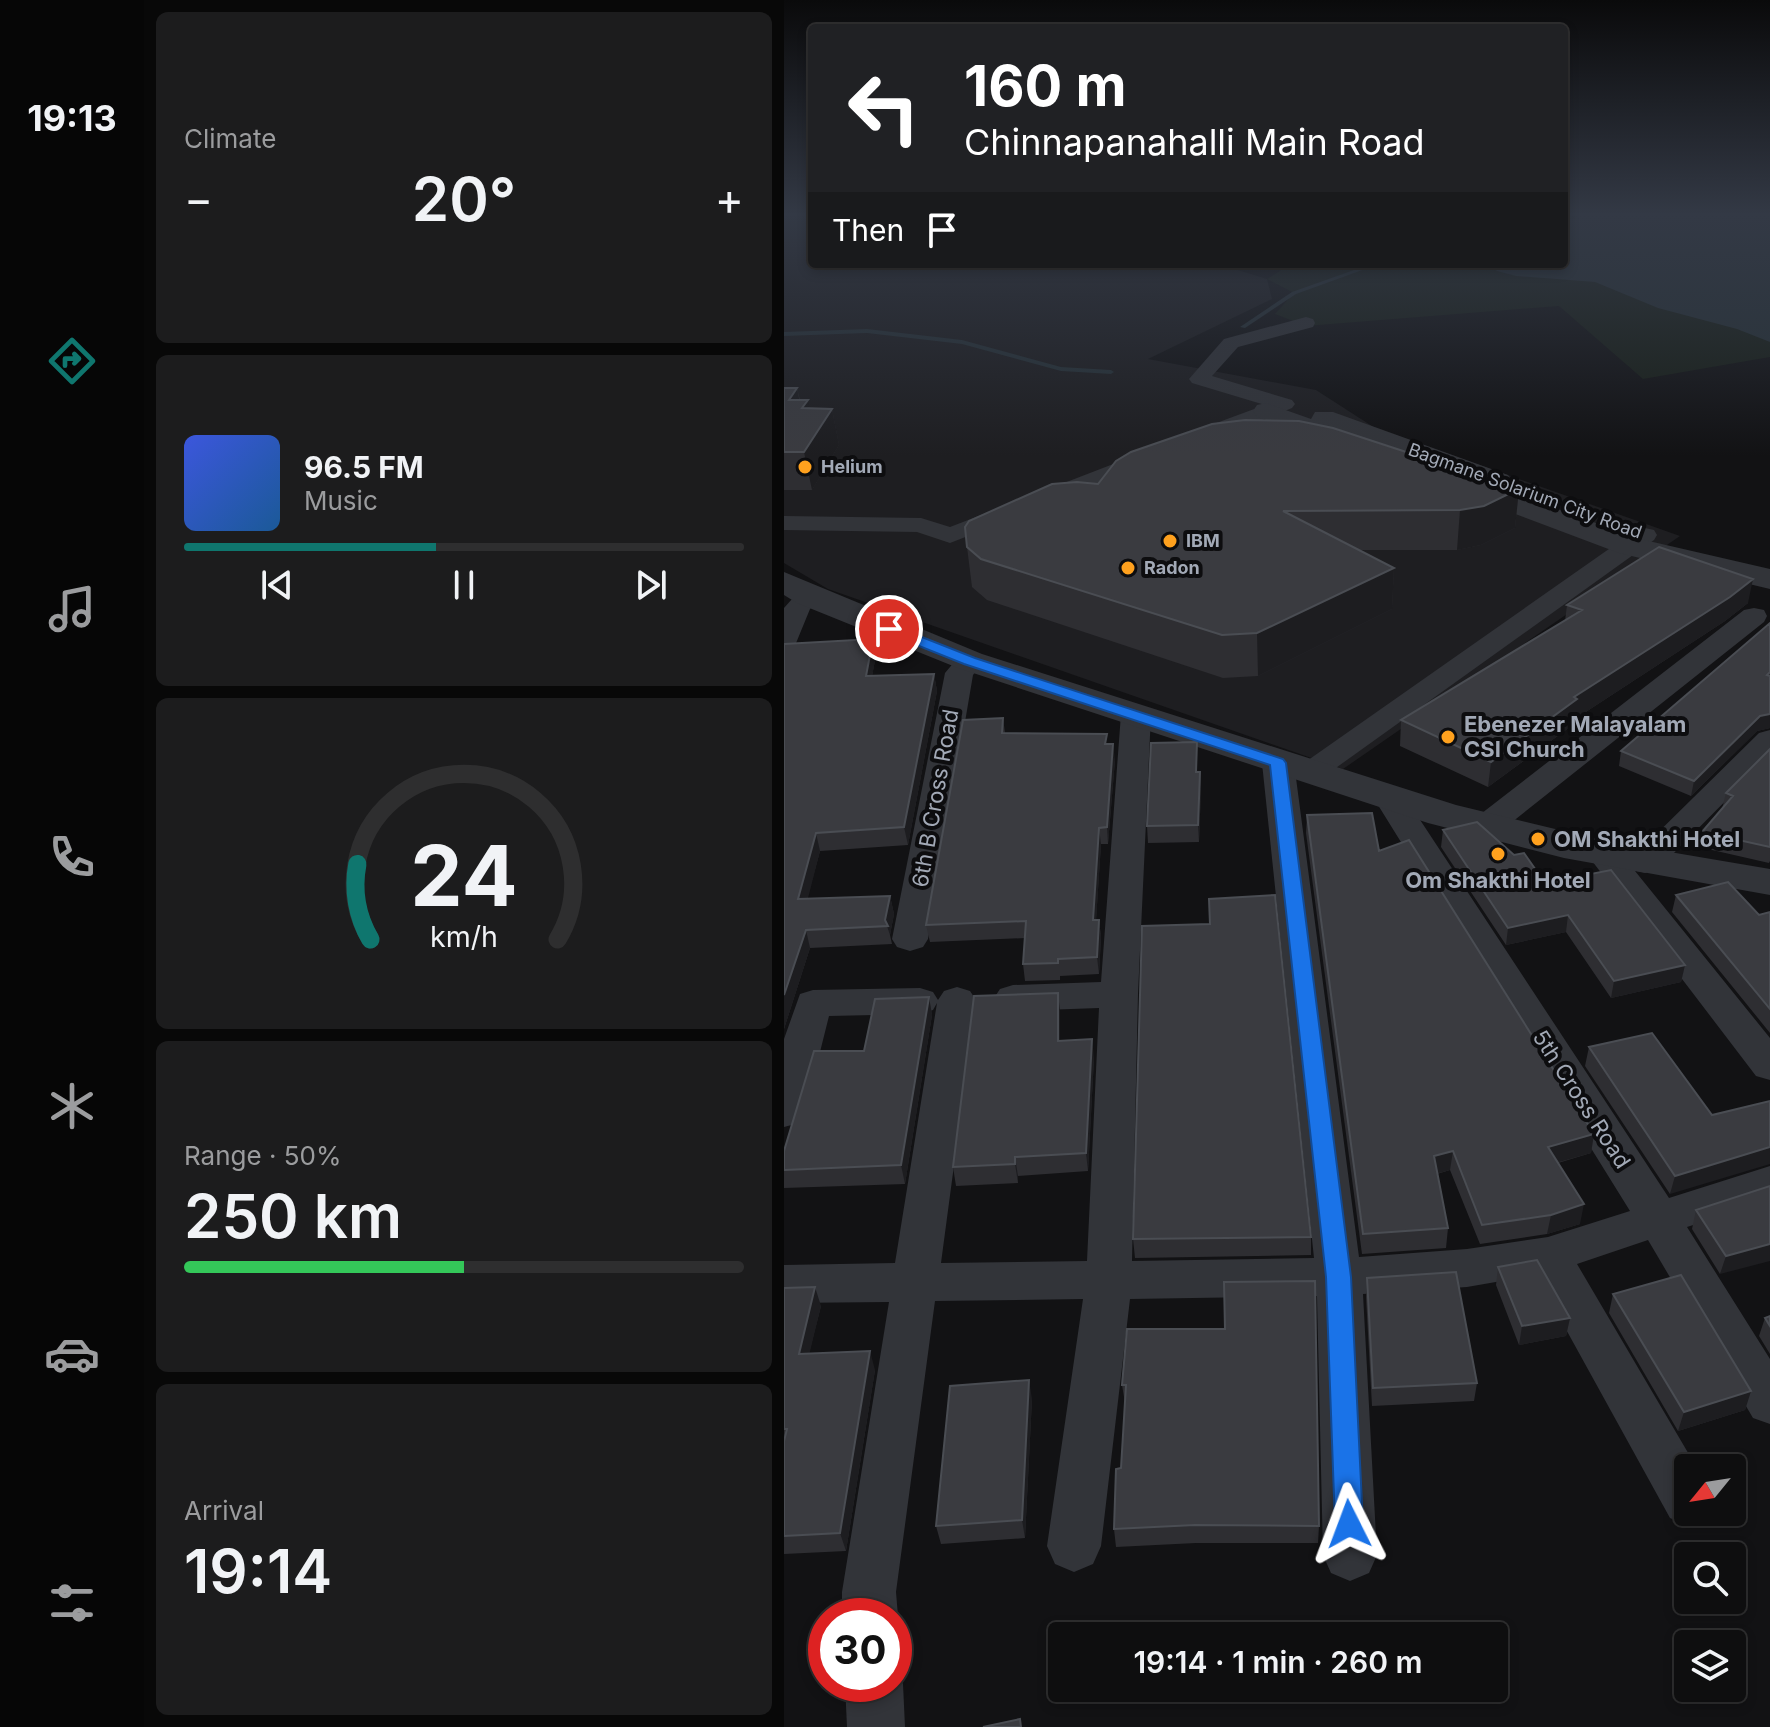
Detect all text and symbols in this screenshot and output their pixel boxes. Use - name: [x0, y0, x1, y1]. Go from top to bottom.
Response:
- text: 160 m: [964, 52, 1127, 120]
- icon: left: [832, 56, 936, 160]
- text: 19:13: [27, 96, 117, 140]
- text: Chinnapanahalli Main Road: [964, 120, 1425, 164]
- text: Climate: [184, 123, 276, 154]
- text: 20°: [412, 163, 516, 235]
- text: −: [184, 172, 213, 226]
- text: +: [715, 172, 744, 226]
- icon: arrive: [920, 208, 964, 252]
- text: Then: [832, 212, 904, 248]
- icon: directions: [44, 333, 100, 389]
- street label: Bagmane Solarium City Road: [1406, 438, 1645, 543]
- text: 96.5 FM: [304, 449, 424, 485]
- place label: Helium: [821, 456, 883, 477]
- marker: Helium: [796, 458, 814, 476]
- text: Music: [304, 485, 378, 516]
- place label: IBM: [1186, 530, 1220, 551]
- marker: IBM: [1161, 532, 1179, 550]
- place label: Radon: [1144, 557, 1200, 578]
- marker: Radon: [1119, 559, 1137, 577]
- icon: previous: [255, 563, 299, 607]
- icon: pause: [442, 563, 486, 607]
- icon: next: [629, 563, 673, 607]
- icon: music: [44, 581, 100, 637]
- pin: [855, 595, 923, 663]
- icon: arrive: [867, 607, 911, 651]
- street label: 6th B Cross Road: [907, 707, 963, 889]
- place label: Ebenezer Malayalam CSI Church: [1464, 711, 1686, 762]
- marker: Ebenezer Malayalam CSI Church: [1439, 728, 1457, 746]
- text: 24: [410, 824, 518, 925]
- place label: OM Shakthi Hotel: [1554, 826, 1740, 852]
- icon: phone: [44, 829, 100, 885]
- marker: OM Shakthi Hotel: [1529, 830, 1547, 848]
- marker: Om Shakthi Hotel: [1489, 845, 1507, 863]
- place label: Om Shakthi Hotel: [1405, 867, 1591, 893]
- text: km/h: [430, 919, 498, 954]
- street label: 5th Cross Road: [1528, 1025, 1636, 1173]
- icon: climate: [44, 1078, 100, 1134]
- text: Range · 50%: [184, 1140, 342, 1171]
- text: 250 km: [184, 1180, 402, 1252]
- icon: car: [44, 1326, 100, 1382]
- north arrow: [1674, 1454, 1746, 1526]
- map controls: [1674, 1454, 1746, 1702]
- position arrow: [1307, 1482, 1391, 1566]
- text: Arrival: [184, 1495, 264, 1526]
- text: 19:14: [184, 1535, 332, 1607]
- button: search: [1674, 1542, 1746, 1614]
- icon: filters: [44, 1575, 100, 1631]
- speed limit sign: 30: [808, 1598, 912, 1702]
- button: layers: [1674, 1630, 1746, 1702]
- text: 19:14 · 1 min · 260 m: [1133, 1644, 1423, 1680]

